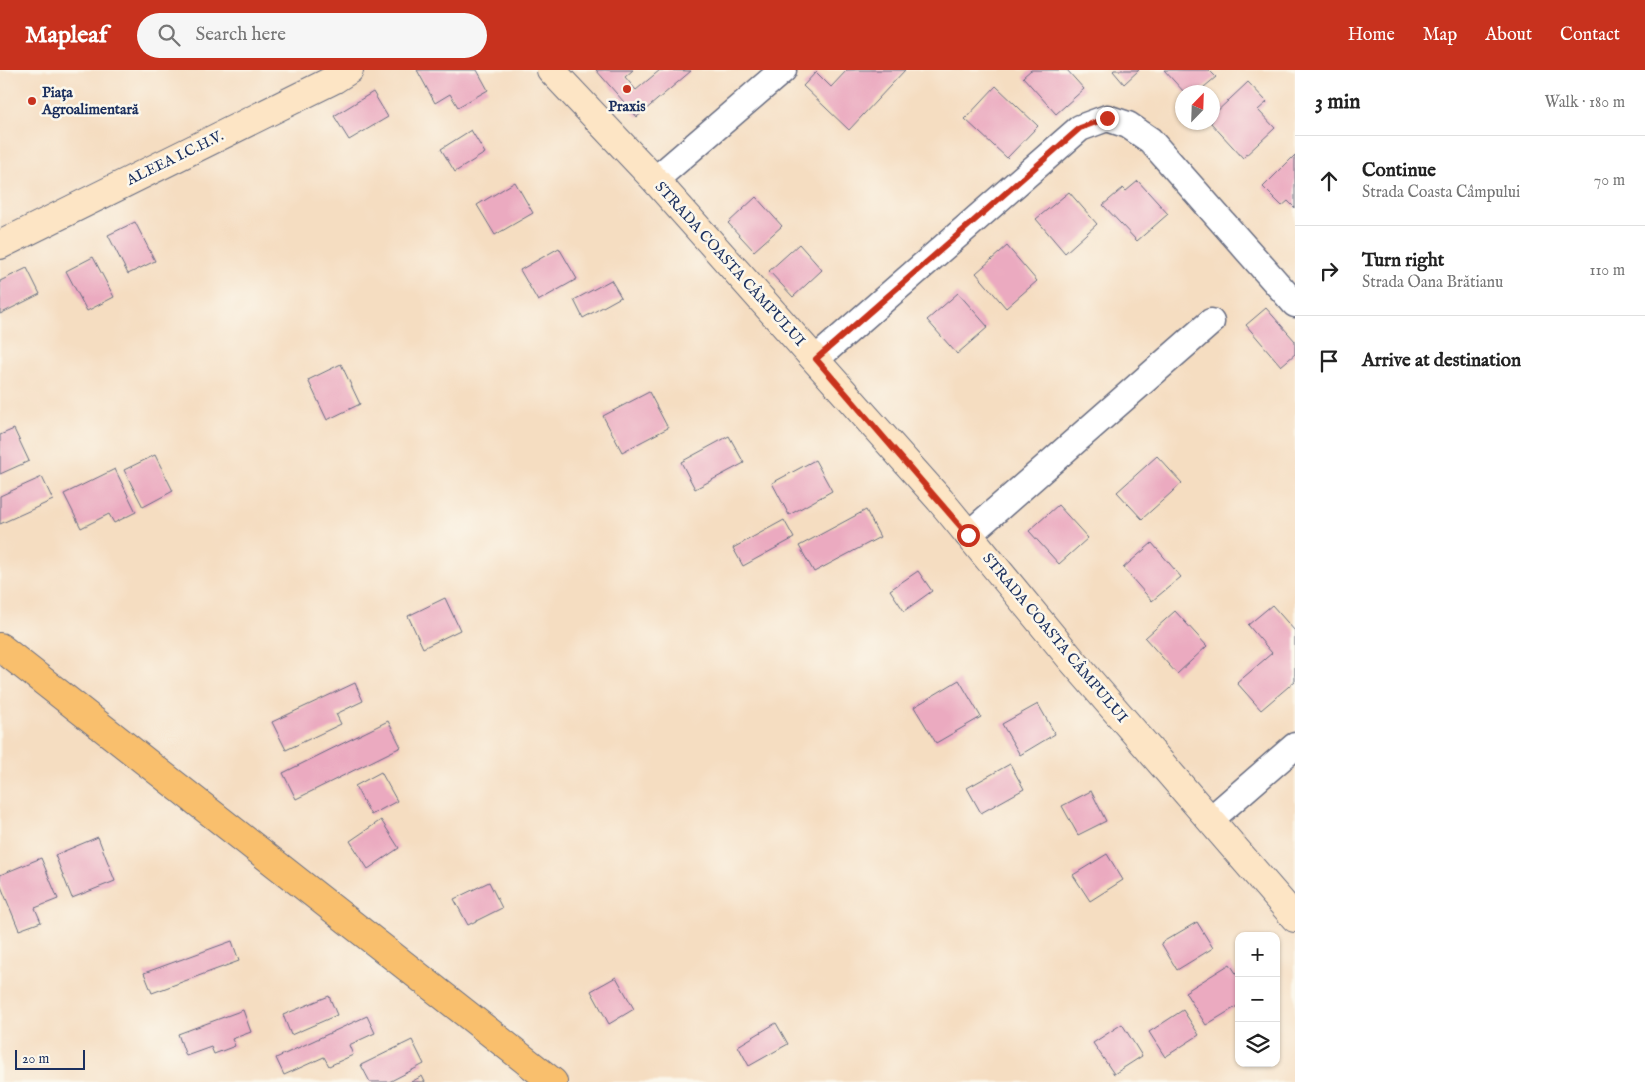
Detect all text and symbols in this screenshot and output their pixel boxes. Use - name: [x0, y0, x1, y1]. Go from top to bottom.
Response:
- search box: [137, 13, 487, 58]
- text: Mapleaf: [25, 20, 107, 51]
- icon: search: [155, 21, 183, 49]
- text: Search here: [195, 23, 286, 47]
- text: Home: [1348, 24, 1395, 47]
- text: Map: [1423, 24, 1457, 47]
- text: About: [1485, 24, 1532, 47]
- text: Contact: [1560, 24, 1620, 47]
- place label: Piața Agroalimentară: [41, 83, 139, 119]
- marker: Praxis: [621, 83, 633, 95]
- north arrow: [1175, 85, 1220, 130]
- text: 3 min: [1315, 89, 1360, 116]
- text: Walk · 180 m: [1544, 93, 1625, 113]
- marker: Piața Agroalimentară: [26, 95, 38, 107]
- place label: Praxis: [608, 97, 646, 116]
- route end: [1096, 107, 1119, 130]
- street label: ALEEA I.C.H.V.: [122, 126, 227, 190]
- text: Continue: [1362, 159, 1436, 183]
- icon: ahead: [1315, 167, 1343, 195]
- text: 70 m: [1594, 171, 1625, 191]
- street label: STRADA COASTA CÂMPULUI: [651, 178, 810, 351]
- text: Strada Coasta Câmpului: [1362, 183, 1520, 203]
- text: Turn right: [1362, 249, 1444, 273]
- icon: right: [1315, 257, 1343, 285]
- text: 110 m: [1589, 261, 1625, 281]
- text: Strada Oana Brătianu: [1362, 273, 1503, 293]
- icon: arrive: [1315, 347, 1343, 375]
- text: Arrive at destination: [1362, 349, 1521, 373]
- route start: [957, 524, 980, 547]
- street label: STRADA COASTA CÂMPULUI: [978, 549, 1132, 727]
- map controls: [1235, 932, 1280, 1067]
- button: +: [1235, 932, 1280, 977]
- button: −: [1235, 977, 1280, 1022]
- button: layers: [1235, 1022, 1280, 1067]
- scale bar: [15, 1047, 85, 1070]
- text: 20 m: [22, 1050, 49, 1068]

